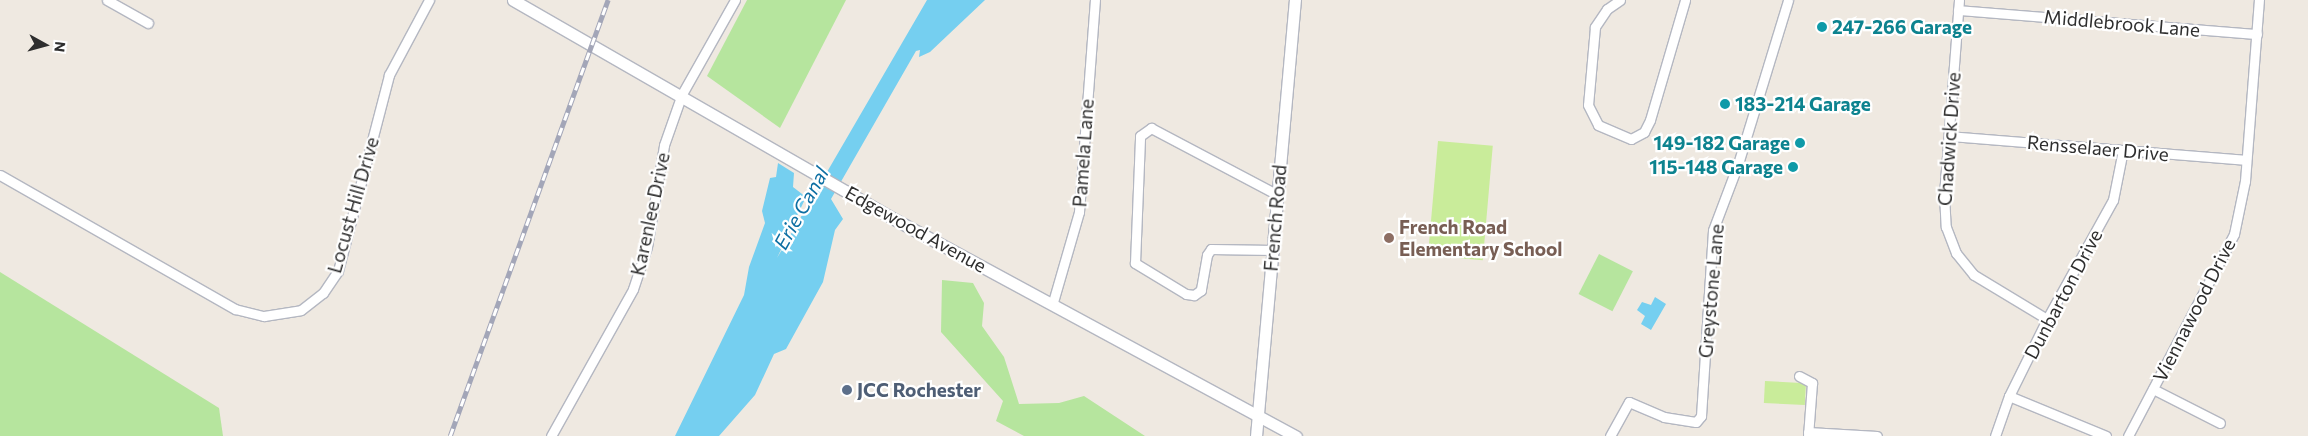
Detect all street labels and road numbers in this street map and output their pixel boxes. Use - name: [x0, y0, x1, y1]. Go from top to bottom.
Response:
- street label: Middlebrook Lane: [2043, 5, 2201, 41]
- street label: Chadwick Drive: [1933, 71, 1965, 207]
- street label: Pamela Lane: [1068, 98, 1098, 208]
- street label: Rensselaer Drive: [2026, 130, 2170, 166]
- street label: Locust Hill Drive: [323, 134, 383, 276]
- street label: Karenlee Drive: [626, 150, 674, 278]
- street label: French Road: [1259, 164, 1291, 272]
- street label: Edgewood Avenue: [842, 181, 990, 277]
- street label: Greystone Lane: [1694, 223, 1728, 359]
- street label: Dunbarton Drive: [2019, 225, 2107, 363]
- street label: Viennawood Drive: [2148, 235, 2240, 385]

